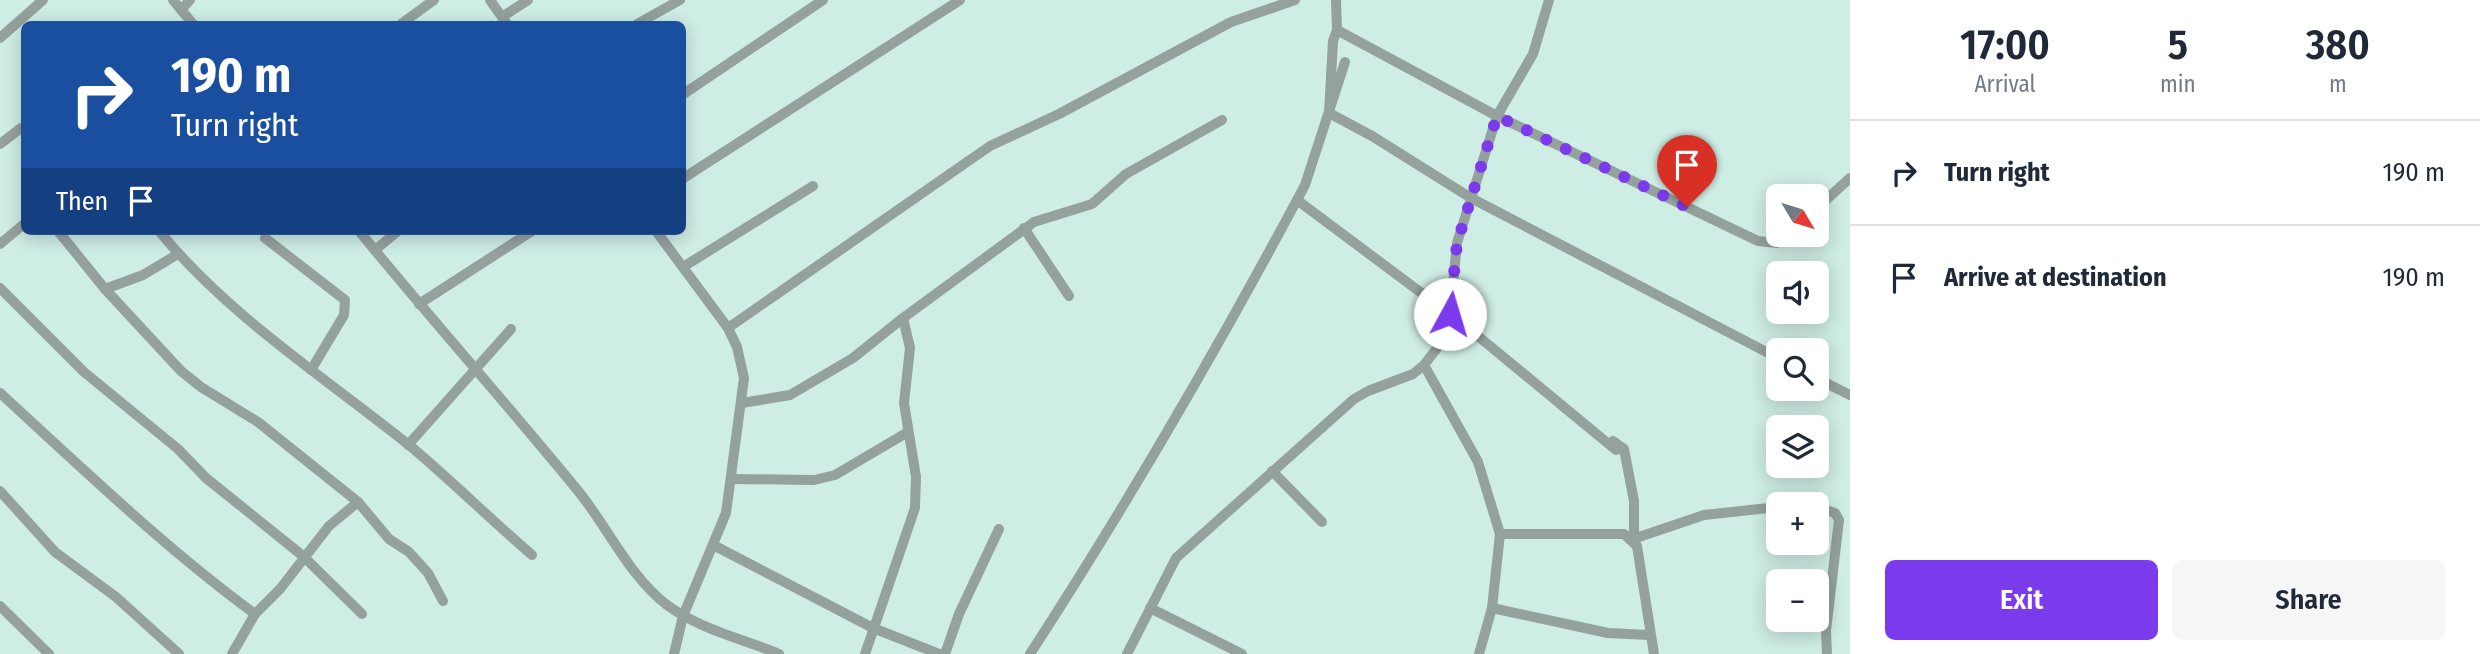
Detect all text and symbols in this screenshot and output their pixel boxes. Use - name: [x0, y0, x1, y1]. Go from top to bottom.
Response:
- text: 17:00: [1960, 20, 2050, 70]
- text: 5: [2168, 20, 2188, 70]
- text: 380: [2306, 20, 2370, 70]
- text: 190 m: [171, 46, 291, 105]
- icon: right: [56, 49, 147, 140]
- text: Arrival: [1975, 70, 2036, 98]
- text: min: [2160, 70, 2196, 98]
- text: m: [2329, 70, 2347, 98]
- text: Turn right: [171, 106, 298, 144]
- pin: [1657, 135, 1717, 207]
- icon: arrive: [1668, 146, 1706, 184]
- icon: right: [1885, 154, 1923, 192]
- text: Turn right: [1944, 157, 2050, 188]
- text: 190 m: [2383, 157, 2445, 188]
- icon: arrive: [122, 182, 160, 220]
- north arrow: [1766, 184, 1829, 247]
- map controls: [1766, 184, 1829, 632]
- text: Then: [56, 186, 108, 217]
- icon: arrive: [1885, 259, 1923, 297]
- button: sound: [1766, 261, 1829, 324]
- text: Arrive at destination: [1944, 262, 2167, 293]
- text: 190 m: [2383, 262, 2445, 293]
- position arrow: [1413, 277, 1487, 351]
- button: search: [1766, 338, 1829, 401]
- button: layers: [1766, 415, 1829, 478]
- button: +: [1766, 492, 1829, 555]
- button: Exit: [1885, 560, 2158, 640]
- button: Share: [2172, 560, 2445, 640]
- button: −: [1766, 569, 1829, 632]

